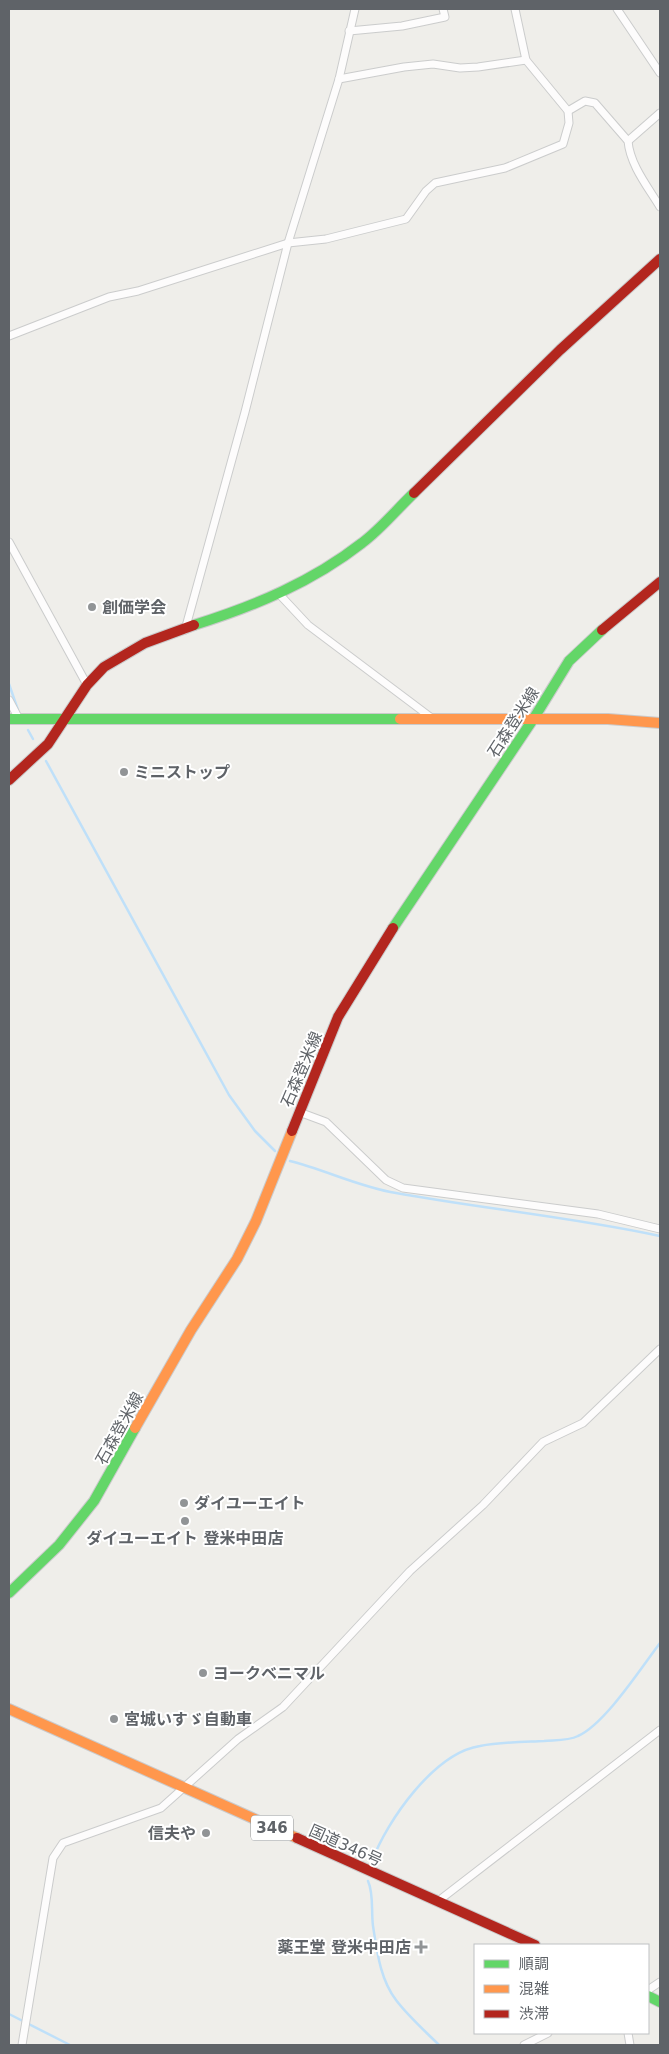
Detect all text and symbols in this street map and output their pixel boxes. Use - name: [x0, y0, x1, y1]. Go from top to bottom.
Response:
- place label: 創価学会: [102, 598, 166, 617]
- marker: 創価学会: [86, 601, 98, 613]
- street label: 石森登米線: [484, 684, 543, 761]
- place label: ミニストップ: [134, 763, 230, 782]
- marker: ミニストップ: [118, 766, 130, 778]
- street label: 石森登米線: [277, 1029, 326, 1110]
- street label: 石森登米線: [92, 1389, 147, 1468]
- place label: ダイユーエイト: [194, 1494, 306, 1513]
- marker: ダイユーエイト: [178, 1497, 190, 1509]
- marker: ダイユーエイト 登米中田店: [179, 1515, 191, 1527]
- place label: ダイユーエイト 登米中田店: [86, 1529, 284, 1548]
- place label: ヨークベニマル: [213, 1664, 325, 1683]
- marker: ヨークベニマル: [197, 1667, 209, 1679]
- place label: 宮城いすゞ自動車: [124, 1710, 252, 1729]
- marker: 宮城いすゞ自動車: [108, 1713, 120, 1725]
- road number: 346: [251, 1816, 293, 1840]
- street label: 国道346号: [306, 1821, 386, 1870]
- place label: 信夫や: [147, 1824, 196, 1843]
- marker: 信夫や: [200, 1827, 212, 1839]
- place label: 薬王堂 登米中田店: [277, 1938, 411, 1957]
- marker: 薬王堂 登米中田店: [415, 1941, 427, 1953]
- legend: [474, 1944, 649, 2034]
- text: 順調: [519, 1955, 549, 1973]
- text: 混雑: [519, 1980, 549, 1998]
- text: 渋滞: [519, 2005, 549, 2023]

